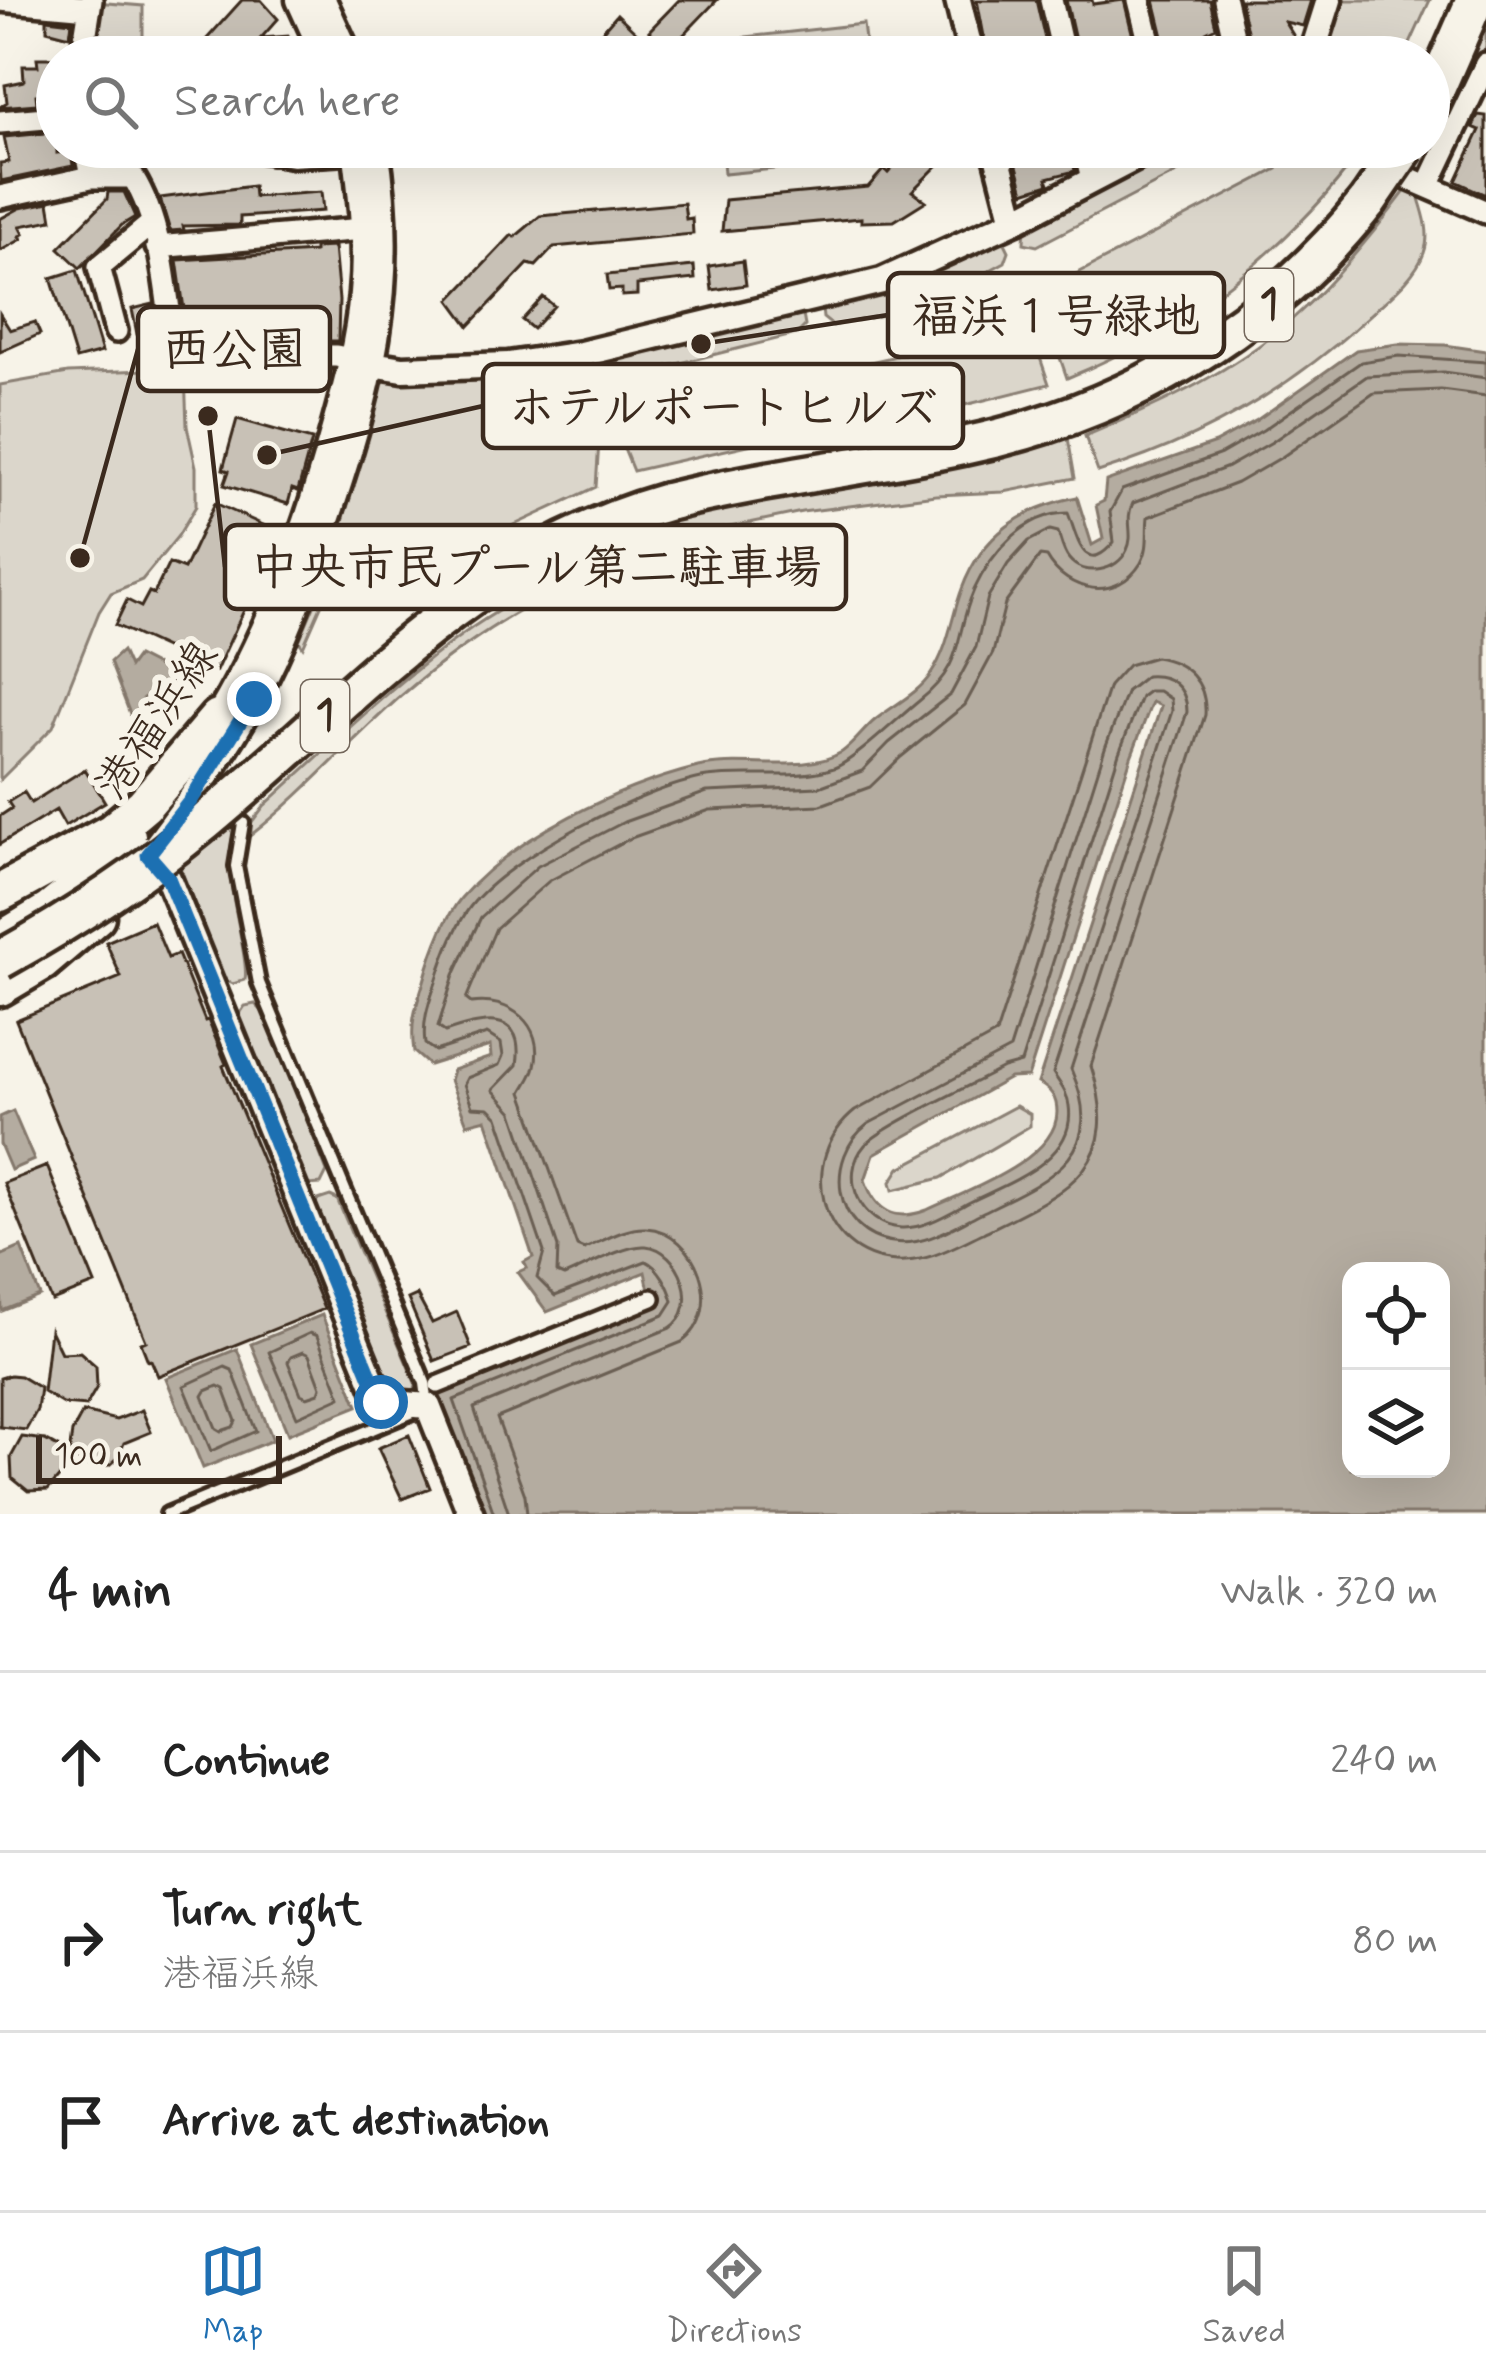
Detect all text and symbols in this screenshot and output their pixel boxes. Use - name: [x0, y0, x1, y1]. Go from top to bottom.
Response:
- search box: [36, 36, 1450, 168]
- icon: search: [78, 69, 144, 135]
- text: Search here: [174, 73, 401, 132]
- road number: 1: [1245, 269, 1293, 341]
- callout: 福浜１号緑地: [888, 273, 1224, 357]
- text: 福浜１号緑地: [912, 287, 1200, 350]
- callout: 西公園: [138, 307, 330, 391]
- text: 西公園: [162, 320, 306, 383]
- callout: ホテルポートヒルズ: [483, 364, 963, 448]
- text: ホテルポートヒルズ: [508, 378, 938, 441]
- callout: 中央市民プール第二駐車場: [225, 525, 846, 609]
- text: 中央市民プール第二駐車場: [250, 538, 822, 601]
- street label: 港福浜線: [83, 630, 233, 812]
- route end: [227, 672, 281, 726]
- road number: 1: [301, 680, 349, 752]
- map controls: [1342, 1262, 1450, 1478]
- button: locate: [1342, 1262, 1450, 1370]
- button: layers: [1342, 1370, 1450, 1478]
- route start: [354, 1375, 408, 1429]
- scale bar: [36, 1430, 282, 1483]
- text: 100 m: [54, 1435, 143, 1479]
- text: 4 min: [48, 1559, 172, 1625]
- text: Walk · 320 m: [1220, 1567, 1438, 1618]
- icon: ahead: [48, 1729, 114, 1795]
- text: Continue: [162, 1732, 330, 1791]
- text: 240 m: [1330, 1736, 1438, 1787]
- text: Turn right: [162, 1882, 362, 1941]
- icon: right: [48, 1909, 114, 1975]
- text: 80 m: [1352, 1916, 1438, 1967]
- text: 港福浜線: [162, 1950, 318, 2001]
- icon: arrive: [48, 2089, 114, 2155]
- text: Arrive at destination: [162, 2092, 550, 2151]
- tab: Map: [200, 2238, 266, 2354]
- tab: Directions: [666, 2238, 802, 2354]
- tab: Saved: [1202, 2238, 1286, 2354]

